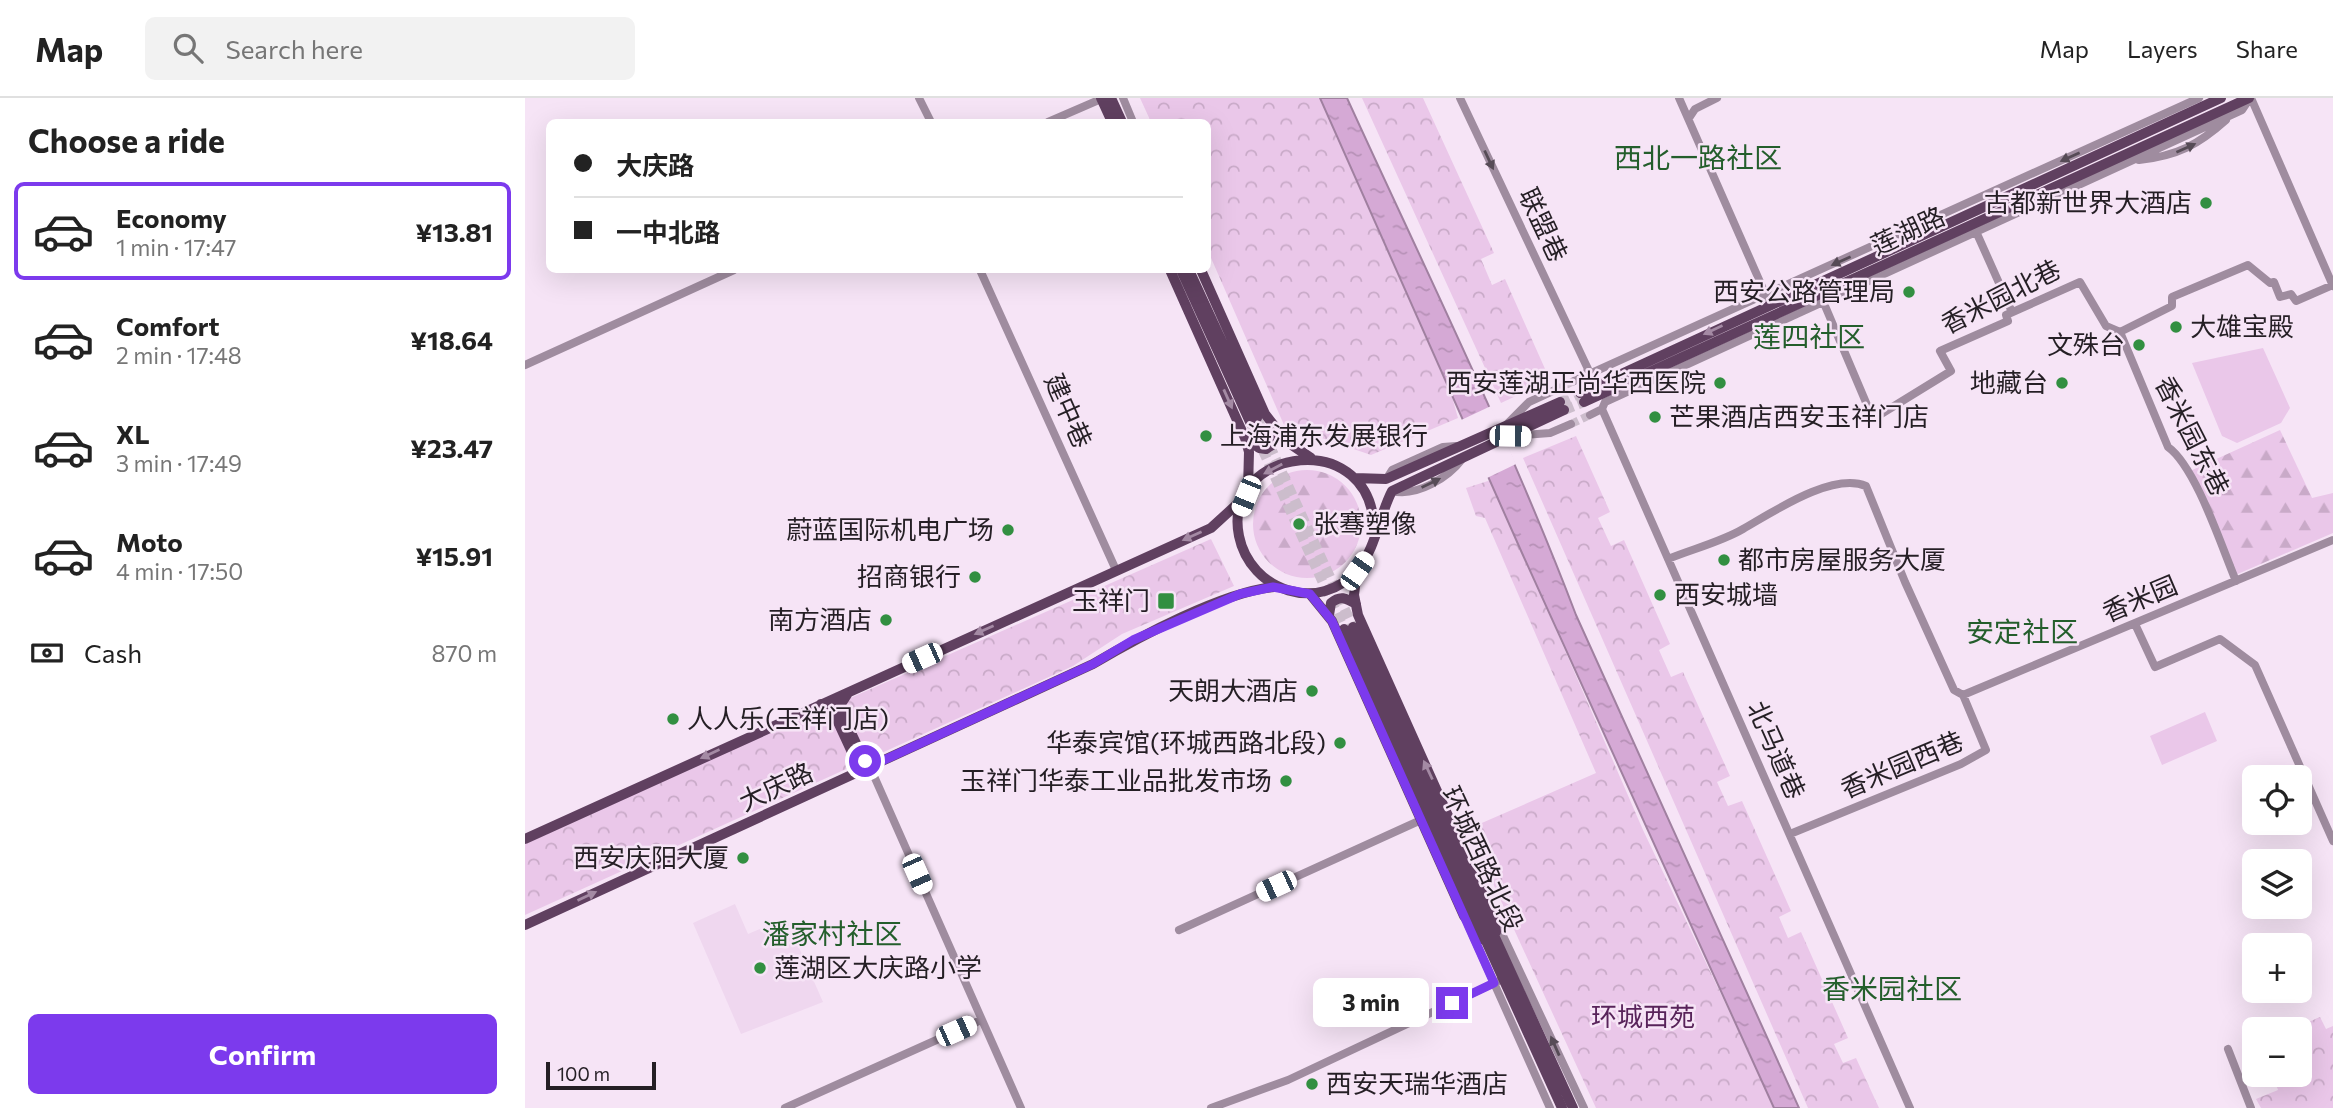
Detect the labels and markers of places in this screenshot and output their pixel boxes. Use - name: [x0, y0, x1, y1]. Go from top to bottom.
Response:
- place label: 古都新世界大酒店: [1984, 186, 2192, 217]
- marker: 古都新世界大酒店: [2198, 195, 2214, 211]
- place label: 西安公路管理局: [1713, 275, 1895, 306]
- marker: 西安公路管理局: [1901, 284, 1917, 300]
- place label: 大雄宝殿: [2190, 310, 2294, 341]
- marker: 大雄宝殿: [2168, 319, 2184, 335]
- place label: 文殊台: [2047, 328, 2125, 359]
- marker: 文殊台: [2131, 337, 2147, 353]
- place label: 西安莲湖正尚华西医院: [1446, 366, 1706, 397]
- place label: 地藏台: [1970, 366, 2048, 397]
- marker: 西安莲湖正尚华西医院: [1712, 375, 1728, 391]
- marker: 地藏台: [2054, 375, 2070, 391]
- place label: 芒果酒店西安玉祥门店: [1669, 400, 1929, 431]
- marker: 芒果酒店西安玉祥门店: [1647, 409, 1663, 425]
- place label: 上海浦东发展银行: [1220, 419, 1428, 450]
- marker: 上海浦东发展银行: [1198, 428, 1214, 444]
- place label: 张骞塑像: [1313, 507, 1417, 538]
- place label: 蔚蓝国际机电广场: [786, 513, 994, 544]
- marker: 张骞塑像: [1291, 516, 1307, 532]
- marker: 蔚蓝国际机电广场: [1000, 522, 1016, 538]
- place label: 都市房屋服务大厦: [1738, 543, 1946, 574]
- marker: 都市房屋服务大厦: [1716, 552, 1732, 568]
- place label: 招商银行: [857, 560, 961, 591]
- marker: 招商银行: [967, 569, 983, 585]
- place label: 西安城墙: [1674, 578, 1778, 609]
- place label: 玉祥门: [1072, 584, 1150, 615]
- marker: 西安城墙: [1652, 587, 1668, 603]
- marker: 玉祥门: [1156, 591, 1176, 611]
- place label: 南方酒店: [768, 603, 872, 634]
- marker: 南方酒店: [878, 612, 894, 628]
- place label: 天朗大酒店: [1168, 674, 1298, 705]
- marker: 天朗大酒店: [1304, 683, 1320, 699]
- place label: 人人乐(玉祥门店): [687, 702, 889, 733]
- marker: 人人乐(玉祥门店): [665, 711, 681, 727]
- place label: 华泰宾馆(环城西路北段): [1046, 726, 1326, 757]
- marker: 华泰宾馆(环城西路北段): [1332, 735, 1348, 751]
- place label: 玉祥门华泰工业品批发市场: [960, 764, 1272, 795]
- marker: 玉祥门华泰工业品批发市场: [1278, 773, 1294, 789]
- place label: 西安庆阳大厦: [573, 841, 729, 872]
- marker: 西安庆阳大厦: [735, 850, 751, 866]
- place label: 莲湖区大庆路小学: [774, 951, 982, 982]
- marker: 莲湖区大庆路小学: [752, 960, 768, 976]
- place label: 西安天瑞华酒店: [1326, 1067, 1508, 1098]
- marker: 西安天瑞华酒店: [1304, 1076, 1320, 1092]

